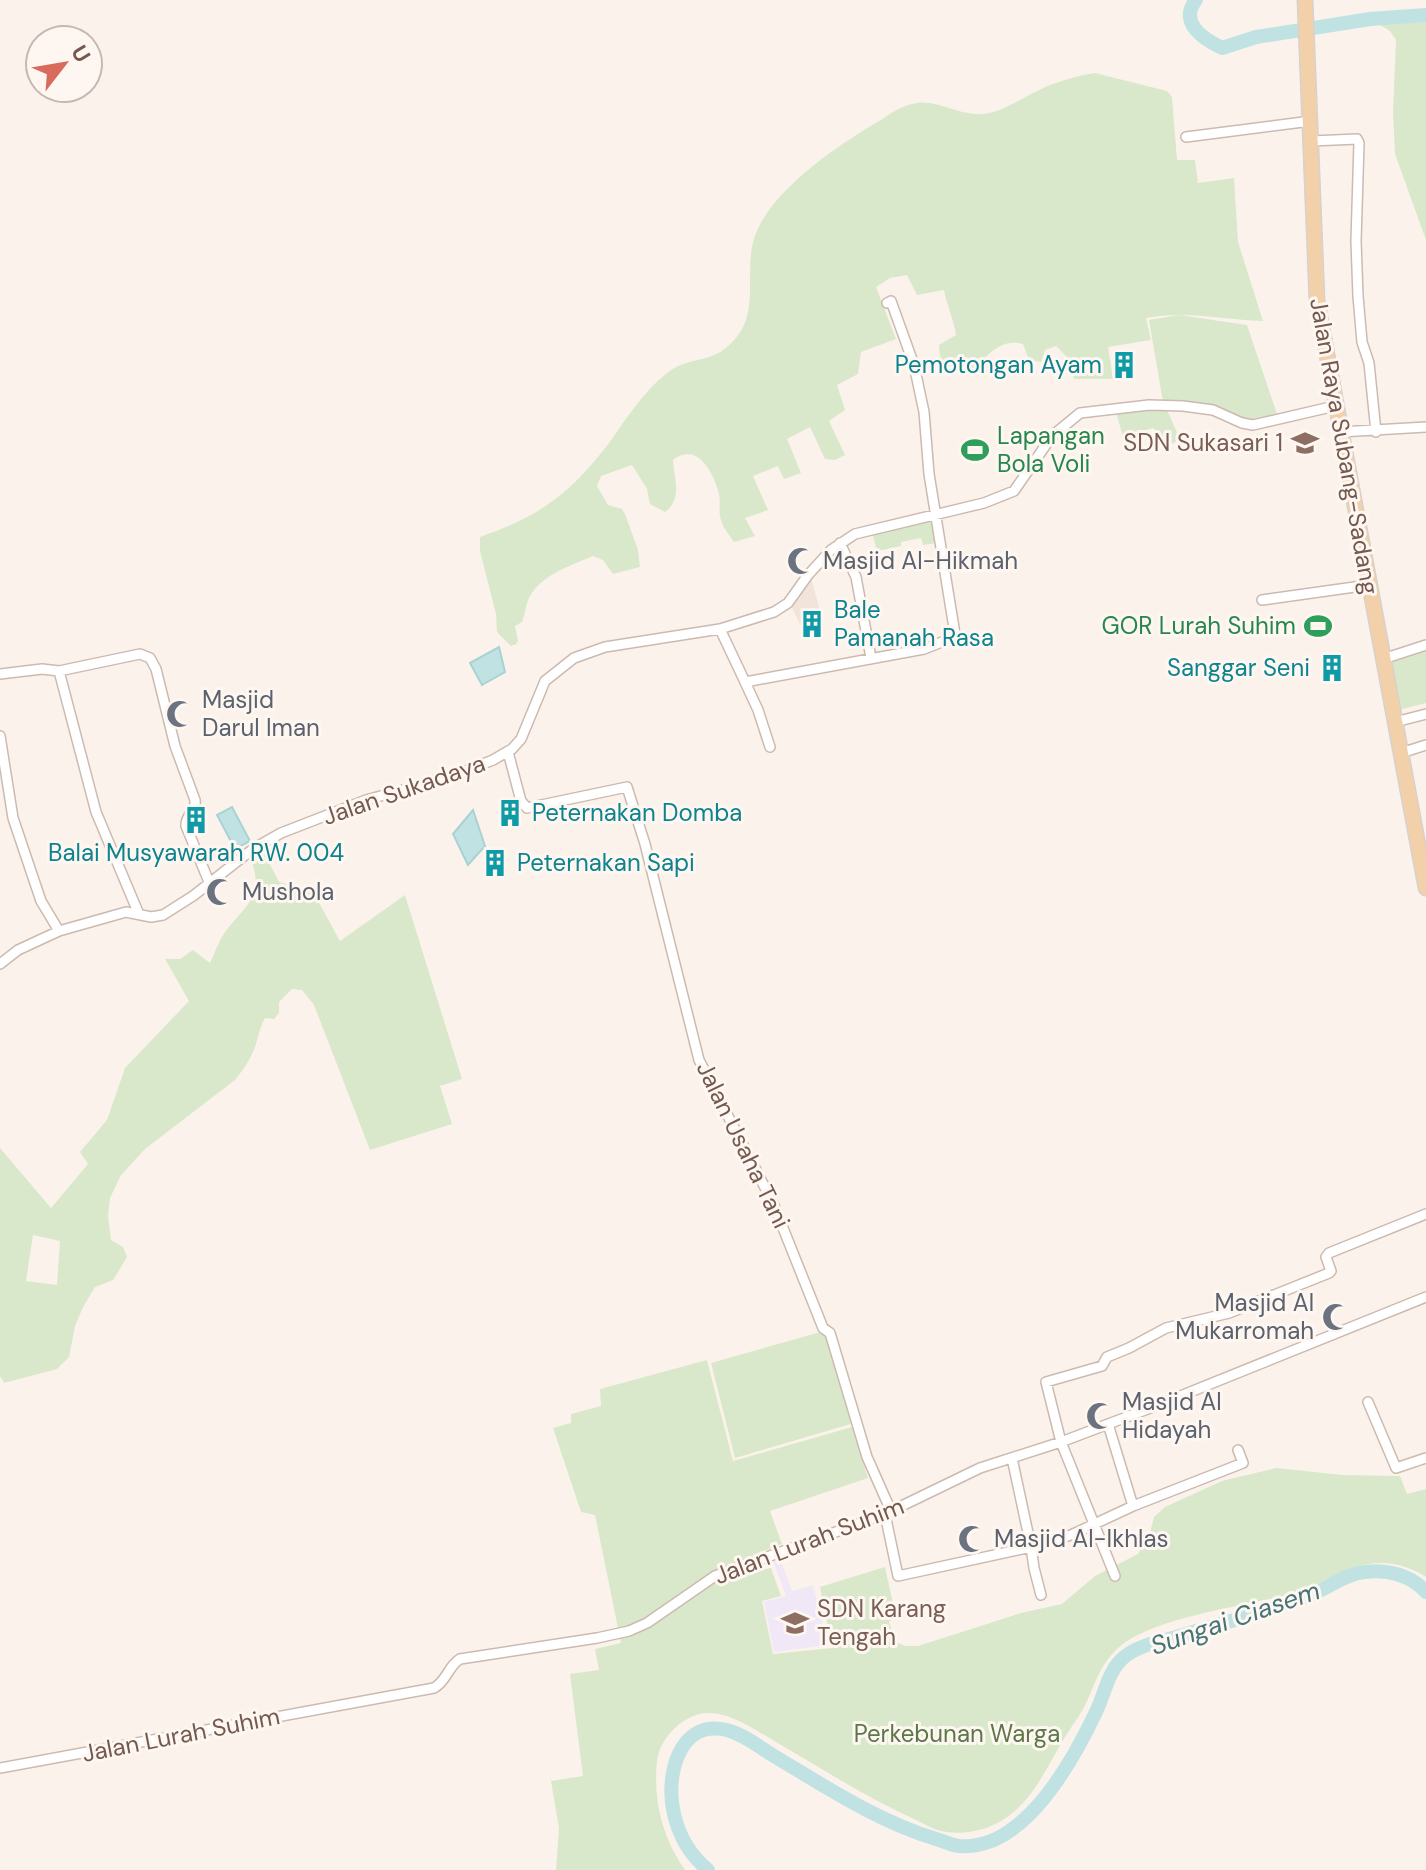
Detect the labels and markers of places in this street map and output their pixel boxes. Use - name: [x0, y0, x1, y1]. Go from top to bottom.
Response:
- place label: Pemotongan Ayam: [895, 349, 1102, 380]
- building icon: Pemotongan Ayam: [1109, 350, 1139, 380]
- place label: Lapangan Bola Voli: [997, 420, 1105, 479]
- place label: SDN Sukasari 1: [1123, 427, 1283, 458]
- school or university icon: SDN Sukasari 1: [1290, 428, 1320, 458]
- sports icon: Lapangan Bola Voli: [960, 435, 990, 465]
- place label: Masjid Al-Hikmah: [823, 545, 1018, 576]
- mosque icon: Masjid Al-Hikmah: [786, 546, 816, 576]
- place label: Bale Pamanah Rasa: [834, 594, 994, 653]
- building icon: Bale Pamanah Rasa: [797, 609, 827, 639]
- place label: GOR Lurah Suhim: [1101, 610, 1296, 641]
- sports icon: GOR Lurah Suhim: [1303, 611, 1333, 641]
- place label: Sanggar Seni: [1167, 652, 1310, 683]
- building icon: Sanggar Seni: [1317, 653, 1347, 683]
- place label: Masjid Darul Iman: [202, 684, 320, 743]
- mosque icon: Masjid Darul Iman: [165, 699, 195, 729]
- place label: Peternakan Domba: [532, 797, 742, 828]
- building icon: Peternakan Domba: [495, 798, 525, 828]
- building icon: Balai Musyawarah RW. 004: [181, 805, 211, 835]
- place label: Balai Musyawarah RW. 004: [48, 837, 344, 868]
- place label: Peternakan Sapi: [517, 847, 695, 878]
- building icon: Peternakan Sapi: [480, 848, 510, 878]
- place label: Mushola: [242, 876, 334, 907]
- mosque icon: Mushola: [205, 877, 235, 907]
- place label: Masjid Al Mukarromah: [1175, 1287, 1314, 1346]
- mosque icon: Masjid Al Mukarromah: [1321, 1302, 1351, 1332]
- place label: Masjid Al Hidayah: [1122, 1386, 1222, 1445]
- mosque icon: Masjid Al Hidayah: [1085, 1401, 1115, 1431]
- place label: Masjid Al-Ikhlas: [994, 1523, 1169, 1554]
- mosque icon: Masjid Al-Ikhlas: [957, 1524, 987, 1554]
- place label: SDN Karang Tengah: [817, 1593, 946, 1652]
- school or university icon: SDN Karang Tengah: [780, 1608, 810, 1638]

